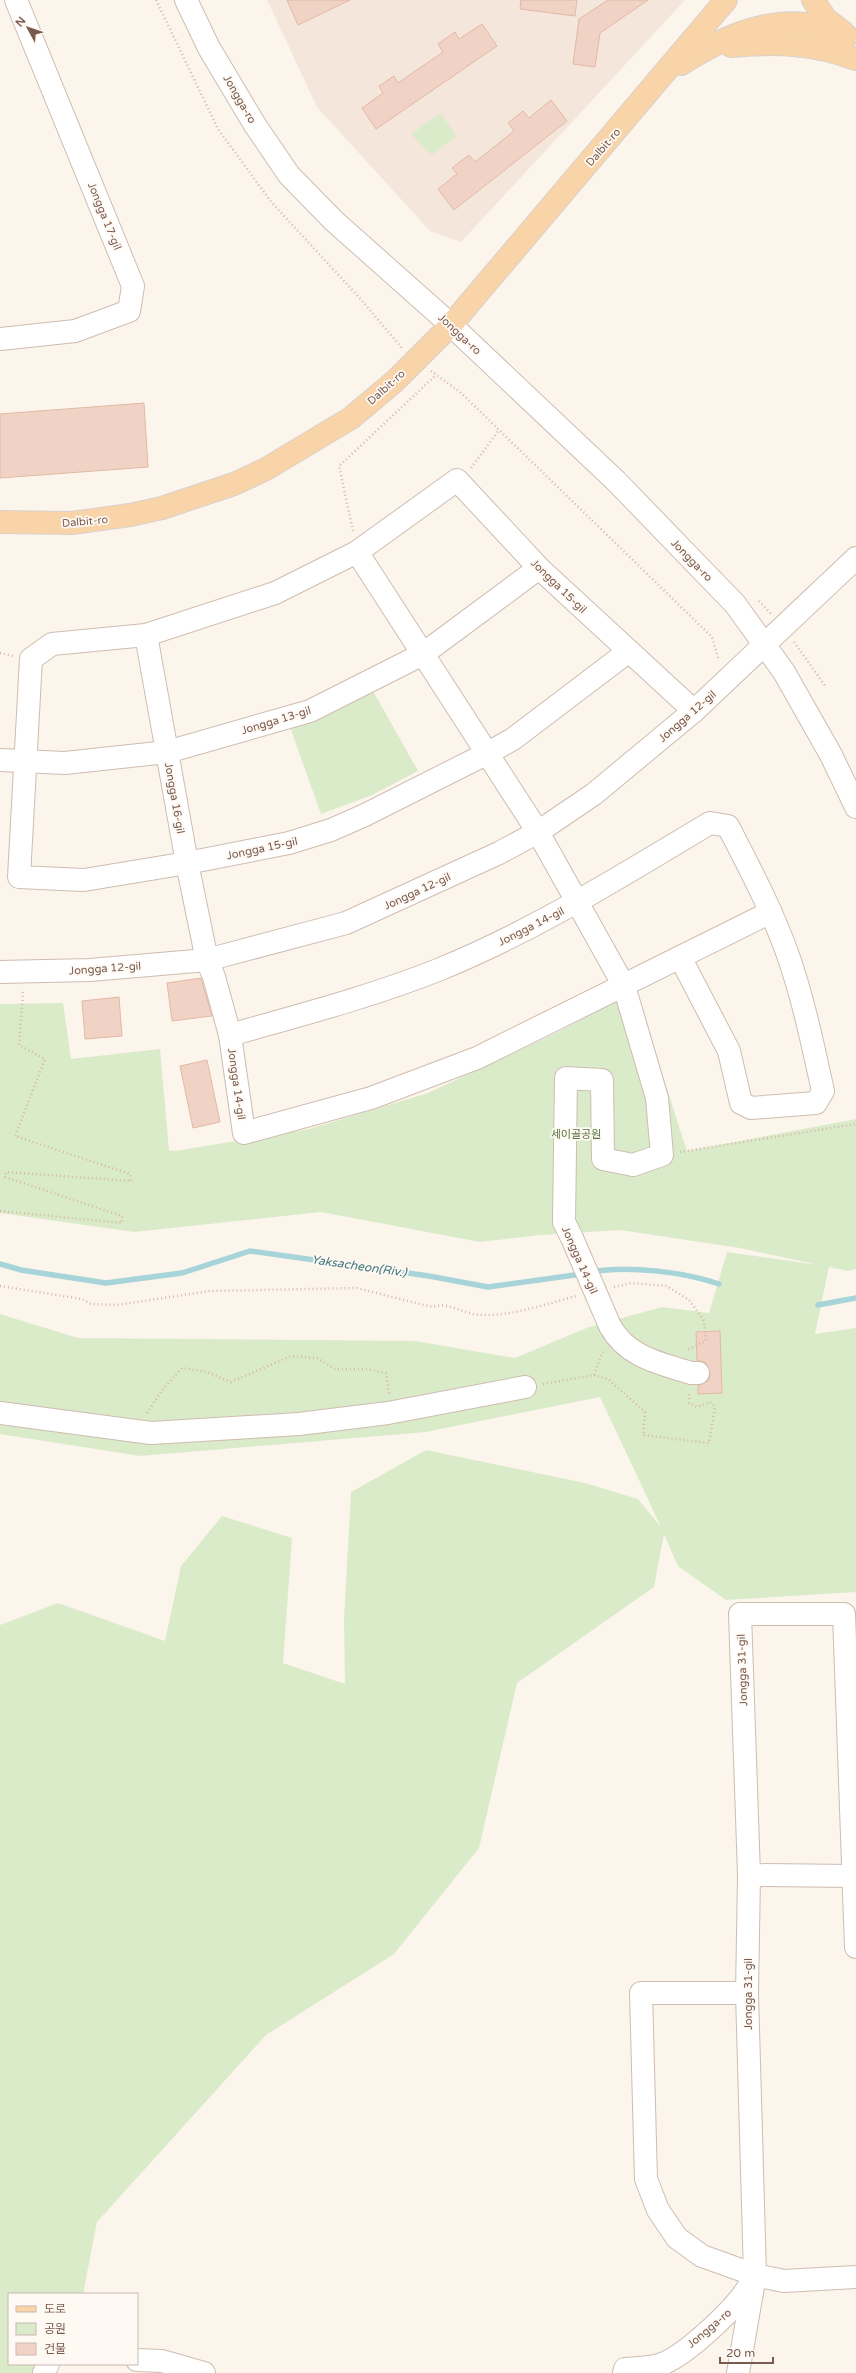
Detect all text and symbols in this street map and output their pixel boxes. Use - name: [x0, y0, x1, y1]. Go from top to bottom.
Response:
- north arrow: [8, 8, 48, 48]
- text: N: [13, 14, 29, 29]
- street label: Jongga-ro: [220, 73, 259, 126]
- street label: Dalbit-ro: [583, 125, 624, 169]
- street label: Jongga 17-gil: [85, 180, 124, 252]
- street label: Jongga-ro: [436, 311, 484, 358]
- street label: Dalbit-ro: [365, 367, 408, 408]
- street label: Dalbit-ro: [61, 513, 109, 530]
- street label: Jongga-ro: [668, 536, 715, 584]
- street label: Jongga 15-gil: [528, 557, 589, 616]
- street label: Jongga 12-gil: [656, 688, 719, 745]
- street label: Jongga 13-gil: [240, 704, 313, 737]
- street label: Jongga 16-gil: [162, 761, 187, 835]
- street label: Jongga 15-gil: [225, 835, 299, 862]
- street label: Jongga 12-gil: [382, 870, 453, 913]
- street label: Jongga 14-gil: [496, 904, 566, 949]
- street label: Jongga 12-gil: [69, 959, 141, 978]
- street label: Jongga 14-gil: [225, 1047, 248, 1121]
- park label: 세이골공원: [551, 1128, 601, 1141]
- street label: Jongga 14-gil: [559, 1225, 600, 1296]
- water label: Yaksacheon(Riv.): [311, 1252, 409, 1280]
- street label: Jongga 31-gil: [735, 1634, 750, 1706]
- street label: Jongga 31-gil: [742, 1958, 755, 2030]
- legend: [8, 2293, 138, 2365]
- text: 도로: [44, 2302, 66, 2316]
- street label: Jongga-ro: [685, 2306, 734, 2351]
- text: 공원: [44, 2322, 66, 2336]
- scale bar: [720, 2339, 773, 2365]
- text: 건물: [44, 2342, 66, 2356]
- text: 20 m: [726, 2346, 755, 2360]

